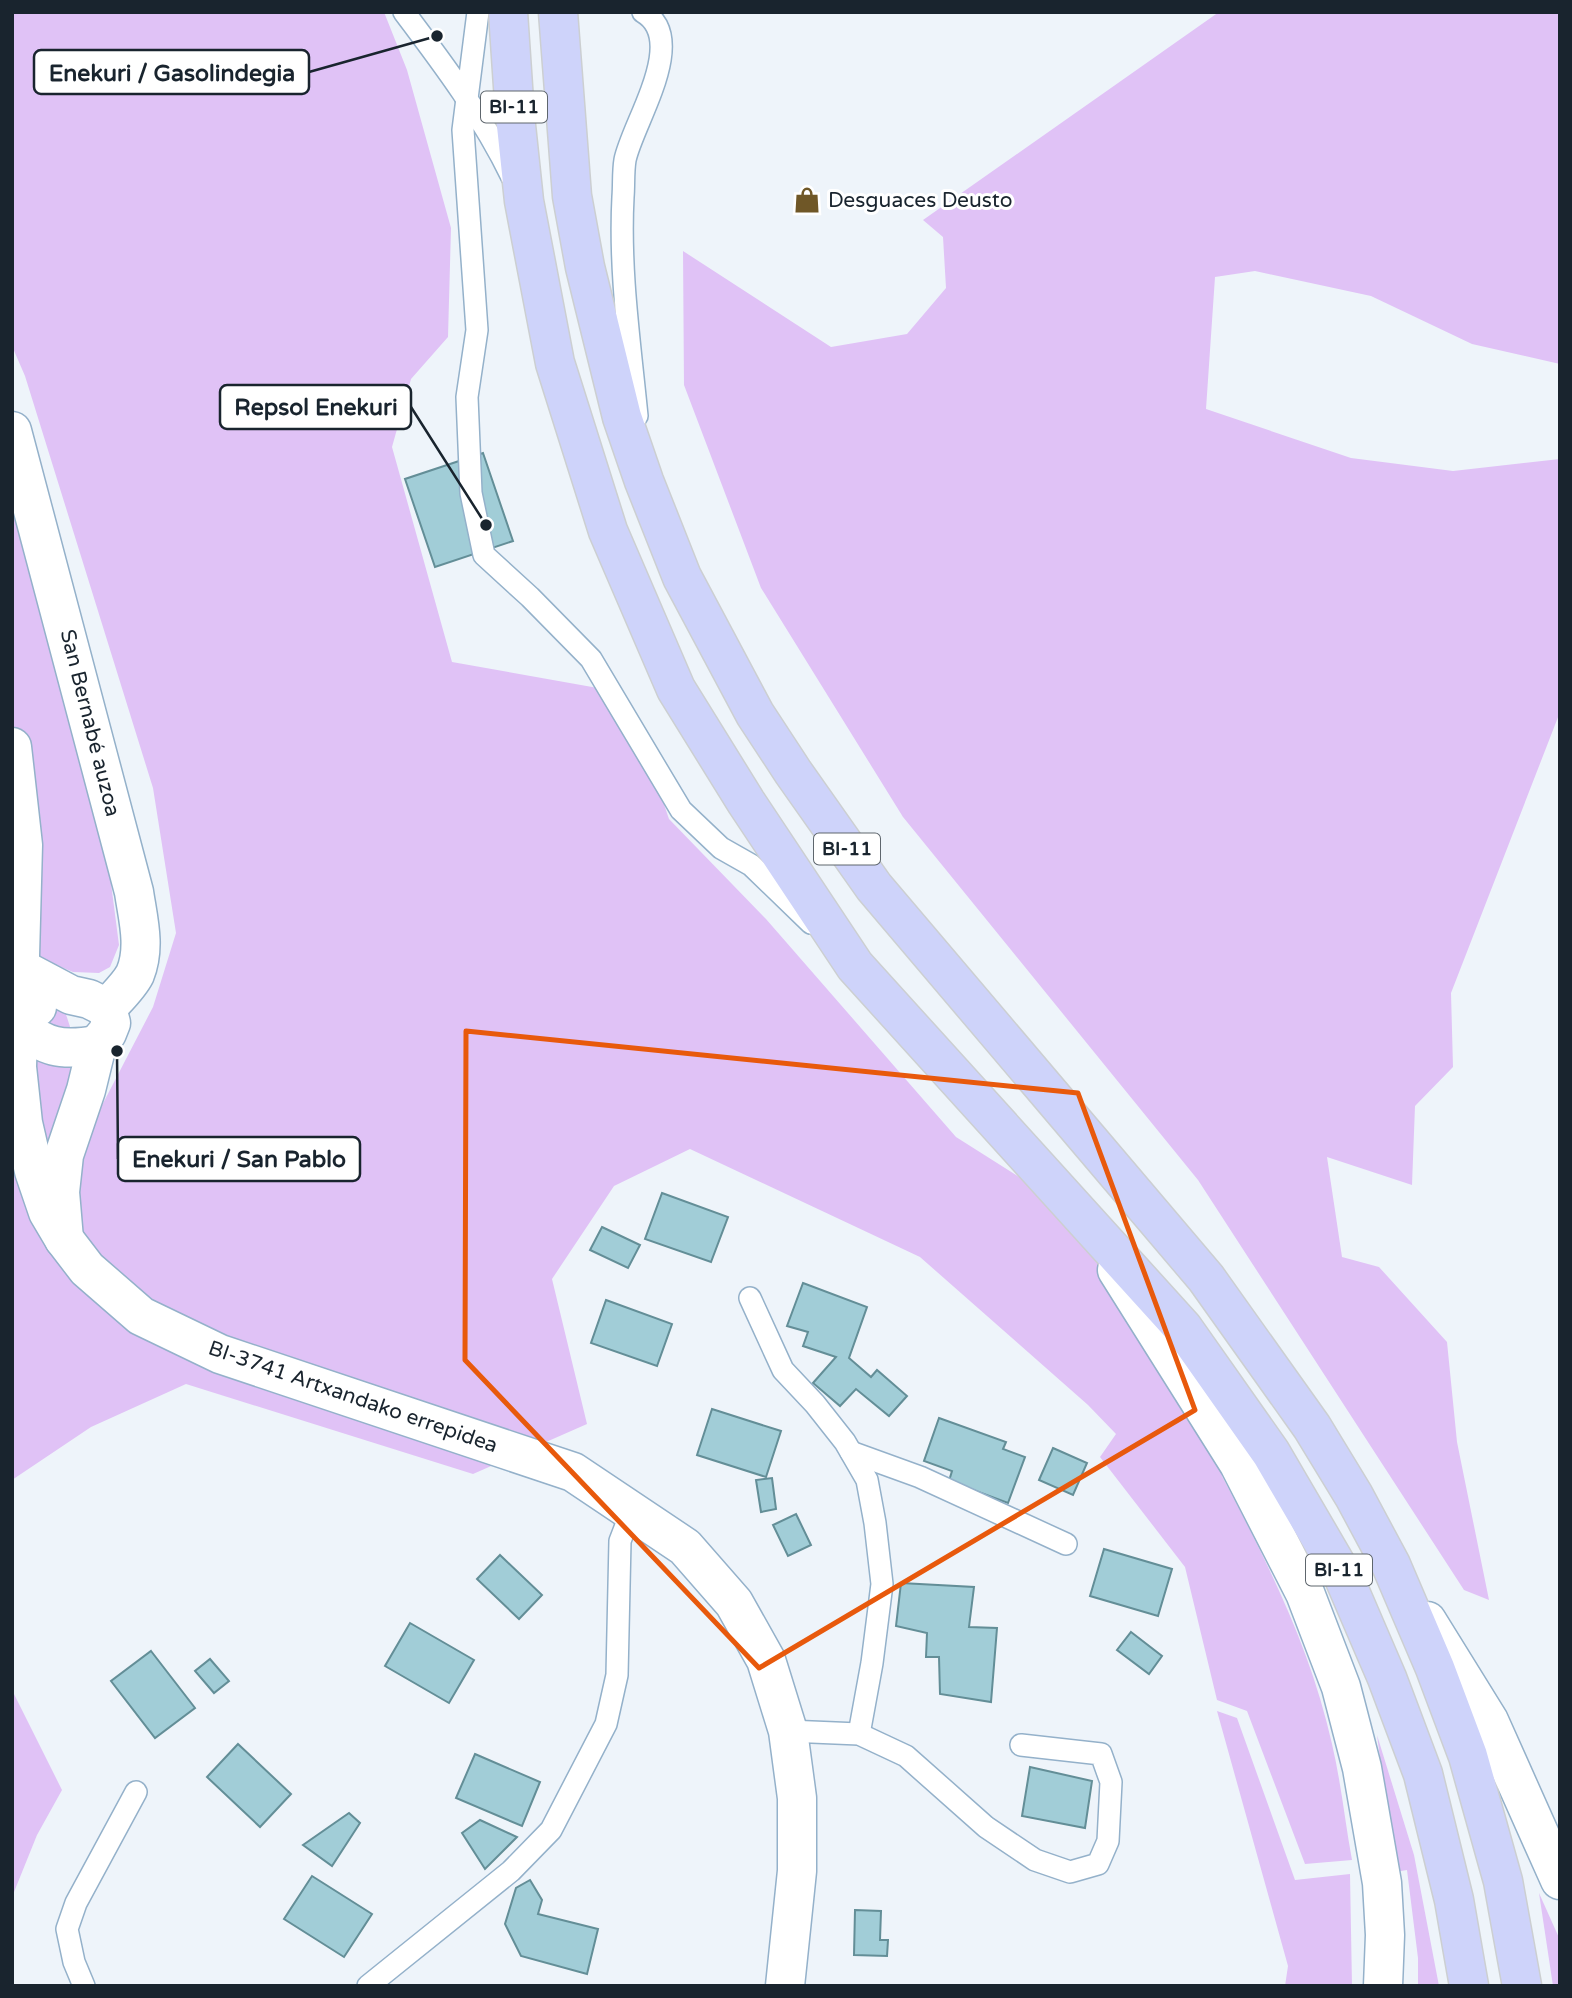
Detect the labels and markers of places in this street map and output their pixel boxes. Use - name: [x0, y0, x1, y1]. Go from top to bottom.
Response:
- callout: Enekuri / Gasolindegia: [34, 50, 309, 94]
- shop icon: Desguaces Deusto: [792, 185, 822, 215]
- place label: Desguaces Deusto: [828, 188, 1012, 213]
- callout: Repsol Enekuri: [220, 385, 411, 429]
- callout: Enekuri / San Pablo: [118, 1137, 360, 1181]

